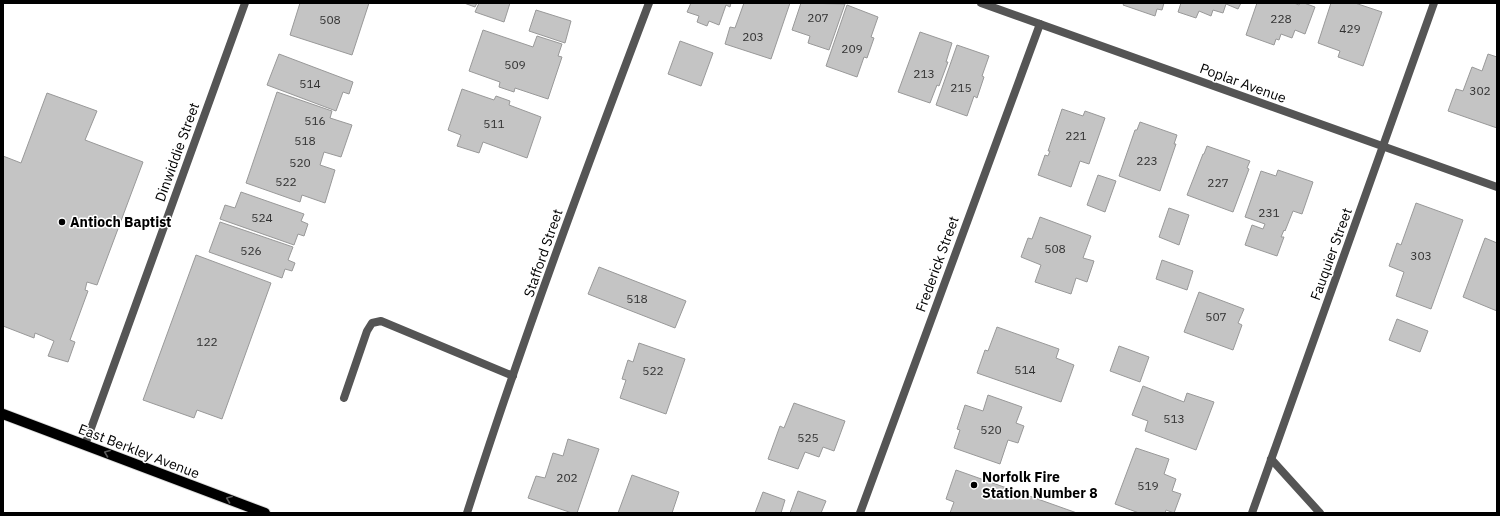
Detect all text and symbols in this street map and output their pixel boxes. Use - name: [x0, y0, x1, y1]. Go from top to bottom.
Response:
- house number: 207: [807, 10, 829, 25]
- house number: 228: [1270, 11, 1292, 26]
- house number: 508: [319, 12, 341, 27]
- house number: 429: [1339, 21, 1361, 36]
- house number: 203: [742, 29, 764, 44]
- house number: 209: [841, 41, 863, 56]
- house number: 509: [504, 57, 526, 72]
- street label: Poplar Avenue: [1197, 59, 1289, 107]
- house number: 213: [913, 66, 935, 81]
- house number: 514: [299, 76, 321, 91]
- house number: 215: [950, 80, 972, 95]
- house number: 302: [1469, 83, 1491, 98]
- street label: Dinwiddie Street: [151, 100, 203, 204]
- house number: 516: [304, 113, 326, 128]
- house number: 511: [483, 116, 505, 131]
- house number: 221: [1065, 128, 1087, 143]
- house number: 518: [294, 133, 316, 148]
- house number: 223: [1136, 153, 1158, 168]
- house number: 520: [289, 155, 311, 170]
- house number: 522: [275, 174, 297, 189]
- house number: 227: [1207, 175, 1229, 190]
- house number: 231: [1258, 205, 1280, 220]
- street label: Fauquier Street: [1306, 205, 1356, 303]
- street label: Stafford Street: [519, 206, 567, 300]
- house number: 524: [251, 210, 273, 225]
- place label: Antioch Baptist: [70, 213, 172, 231]
- street label: Frederick Street: [911, 213, 963, 314]
- marker: Antioch Baptist: [57, 217, 67, 227]
- house number: 508: [1044, 241, 1066, 256]
- house number: 526: [240, 243, 262, 258]
- house number: 303: [1410, 248, 1432, 263]
- house number: 518: [626, 291, 648, 306]
- house number: 507: [1205, 309, 1227, 324]
- house number: 122: [196, 334, 218, 349]
- house number: 514: [1014, 362, 1036, 377]
- house number: 522: [642, 363, 664, 378]
- house number: 513: [1163, 411, 1185, 426]
- street label: East Berkley Avenue: [76, 420, 202, 483]
- house number: 520: [980, 422, 1002, 437]
- house number: 525: [797, 430, 819, 445]
- one-way arrow: [104, 450, 111, 458]
- place label: Norfolk Fire Station Number 8: [982, 468, 1098, 502]
- house number: 202: [556, 470, 578, 485]
- house number: 519: [1137, 478, 1159, 493]
- marker: Norfolk Fire Station Number 8: [969, 480, 979, 490]
- one-way arrow: [225, 496, 232, 504]

